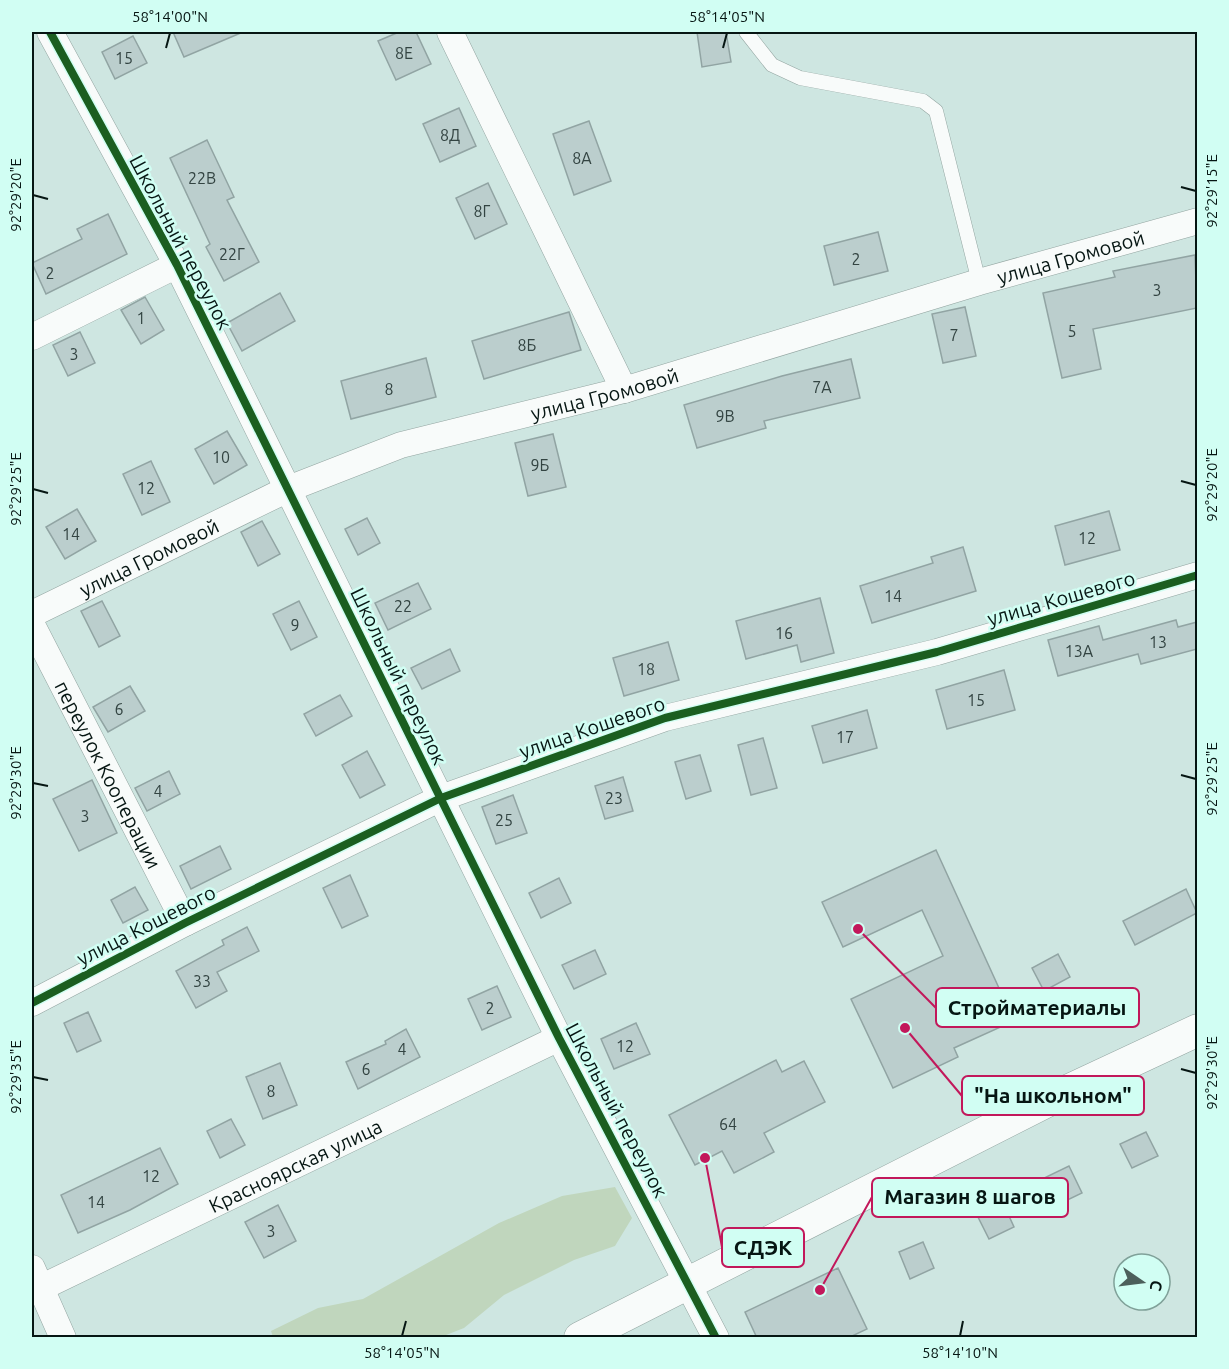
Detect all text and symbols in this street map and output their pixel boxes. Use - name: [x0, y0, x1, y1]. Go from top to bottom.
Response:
- text: 58°14'00"N: [132, 8, 208, 25]
- text: 58°14'05"N: [689, 8, 765, 25]
- house number: 8Е: [395, 44, 413, 62]
- house number: 15: [115, 49, 133, 67]
- house number: 8Д: [440, 126, 460, 144]
- house number: 8А: [572, 149, 592, 167]
- street label: Школьный переулок: [125, 151, 237, 333]
- text: 92°29'15"E: [1203, 154, 1220, 228]
- text: 92°29'20"E: [7, 158, 24, 232]
- house number: 22В: [188, 169, 216, 187]
- house number: 8Г: [474, 202, 491, 220]
- street label: улица Громовой: [994, 225, 1147, 288]
- house number: 22Г: [219, 245, 245, 263]
- house number: 2: [851, 250, 861, 268]
- house number: 2: [45, 264, 55, 282]
- house number: 3: [1152, 281, 1162, 299]
- house number: 1: [136, 309, 146, 327]
- house number: 5: [1067, 322, 1077, 340]
- house number: 7: [949, 326, 959, 344]
- house number: 8Б: [518, 336, 537, 354]
- house number: 3: [69, 345, 79, 363]
- street label: улица Громовой: [528, 363, 681, 424]
- house number: 7А: [812, 378, 832, 396]
- house number: 8: [384, 380, 394, 398]
- house number: 9В: [715, 407, 735, 425]
- house number: 10: [212, 448, 230, 466]
- text: 92°29'20"E: [1203, 448, 1220, 522]
- text: 92°29'25"E: [7, 452, 24, 526]
- house number: 9Б: [531, 456, 550, 474]
- house number: 12: [137, 479, 155, 497]
- street label: улица Громовой: [75, 513, 222, 601]
- house number: 14: [62, 525, 80, 543]
- house number: 12: [1078, 529, 1096, 547]
- street label: улица Кошевого: [984, 566, 1138, 630]
- street label: Школьный переулок: [346, 584, 452, 768]
- house number: 14: [884, 587, 902, 605]
- house number: 22: [394, 597, 412, 615]
- house number: 9: [290, 616, 300, 634]
- house number: 16: [775, 624, 793, 642]
- house number: 13: [1149, 633, 1167, 651]
- house number: 13А: [1065, 642, 1094, 660]
- house number: 18: [637, 660, 655, 678]
- street label: переулок Кооперации: [51, 677, 166, 872]
- street label: улица Кошевого: [516, 691, 668, 763]
- house number: 15: [967, 691, 985, 709]
- house number: 6: [114, 700, 124, 718]
- house number: 17: [836, 728, 854, 746]
- text: 92°29'25"E: [1203, 742, 1220, 816]
- text: 92°29'30"E: [7, 746, 24, 820]
- house number: 4: [153, 782, 163, 800]
- house number: 23: [605, 789, 623, 807]
- house number: 3: [80, 807, 90, 825]
- house number: 25: [495, 811, 513, 829]
- street label: улица Кошевого: [73, 880, 219, 970]
- house number: 33: [193, 972, 211, 990]
- callout: Стройматериалы: [936, 988, 1139, 1027]
- text: Стройматериалы: [948, 995, 1126, 1019]
- house number: 2: [485, 999, 495, 1017]
- street label: Школьный переулок: [561, 1019, 673, 1201]
- text: 92°29'30"E: [1203, 1036, 1220, 1110]
- house number: 12: [616, 1037, 634, 1055]
- text: 92°29'35"E: [7, 1040, 24, 1114]
- house number: 4: [397, 1040, 407, 1058]
- house number: 6: [361, 1060, 371, 1078]
- callout: "На школьном": [962, 1076, 1144, 1115]
- house number: 8: [266, 1082, 276, 1100]
- text: "На школьном": [974, 1083, 1132, 1107]
- street label: Красноярская улица: [205, 1114, 385, 1217]
- house number: 64: [719, 1115, 737, 1133]
- house number: 12: [142, 1167, 160, 1185]
- callout: Магазин 8 шагов: [872, 1178, 1068, 1217]
- text: Магазин 8 шагов: [884, 1184, 1056, 1208]
- house number: 14: [87, 1193, 105, 1211]
- house number: 3: [266, 1222, 276, 1240]
- callout: СДЭК: [722, 1228, 804, 1267]
- text: СДЭК: [734, 1235, 792, 1259]
- north arrow: [1112, 1252, 1172, 1312]
- text: С: [1147, 1278, 1167, 1293]
- text: 58°14'05"N: [364, 1344, 440, 1361]
- text: 58°14'10"N: [922, 1344, 998, 1361]

